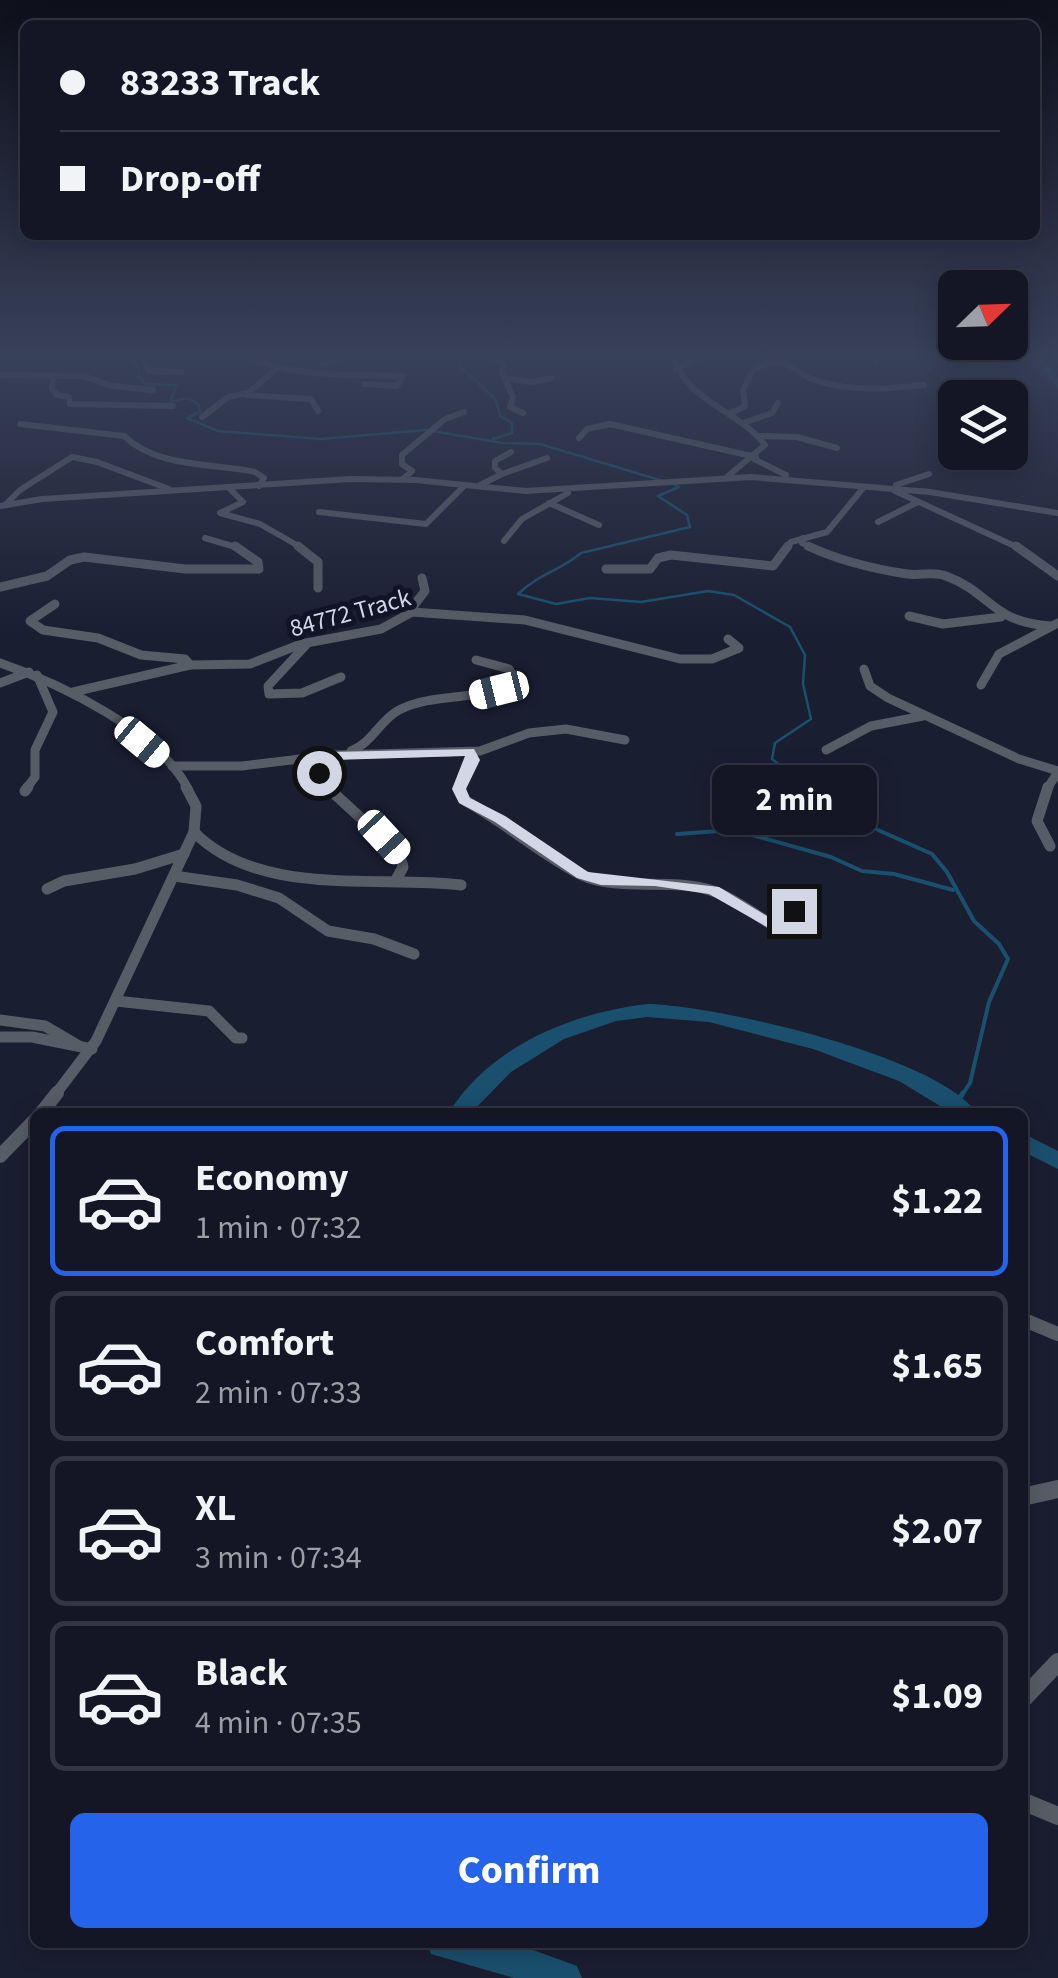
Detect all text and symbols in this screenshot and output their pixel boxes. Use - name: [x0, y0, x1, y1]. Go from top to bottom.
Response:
- text: 83233 Track: [120, 56, 320, 110]
- text: Drop-off: [120, 152, 260, 206]
- north arrow: [938, 270, 1028, 360]
- map controls: [938, 270, 1028, 470]
- button: layers: [938, 380, 1028, 470]
- street label: 84772 Track: [286, 579, 415, 646]
- car: [466, 668, 532, 712]
- car: [109, 711, 175, 773]
- route start: [297, 751, 342, 796]
- callout: 2 min: [712, 766, 876, 836]
- text: 2 min: [756, 777, 833, 823]
- car: [353, 805, 415, 869]
- route end: [772, 889, 817, 934]
- text: Economy: [195, 1151, 348, 1205]
- icon: car: [75, 1156, 165, 1246]
- text: $1.22: [891, 1174, 983, 1228]
- text: 1 min · 07:32: [195, 1205, 362, 1251]
- text: Comfort: [195, 1316, 334, 1370]
- icon: car: [75, 1321, 165, 1411]
- text: $1.65: [891, 1339, 983, 1393]
- text: 2 min · 07:33: [195, 1370, 362, 1416]
- text: XL: [195, 1481, 236, 1535]
- icon: car: [75, 1486, 165, 1576]
- text: $2.07: [891, 1504, 983, 1558]
- text: 3 min · 07:34: [195, 1535, 362, 1581]
- text: Black: [195, 1646, 288, 1700]
- icon: car: [75, 1651, 165, 1741]
- text: $1.09: [891, 1669, 983, 1723]
- text: 4 min · 07:35: [195, 1700, 362, 1746]
- button: Confirm: [70, 1813, 988, 1928]

